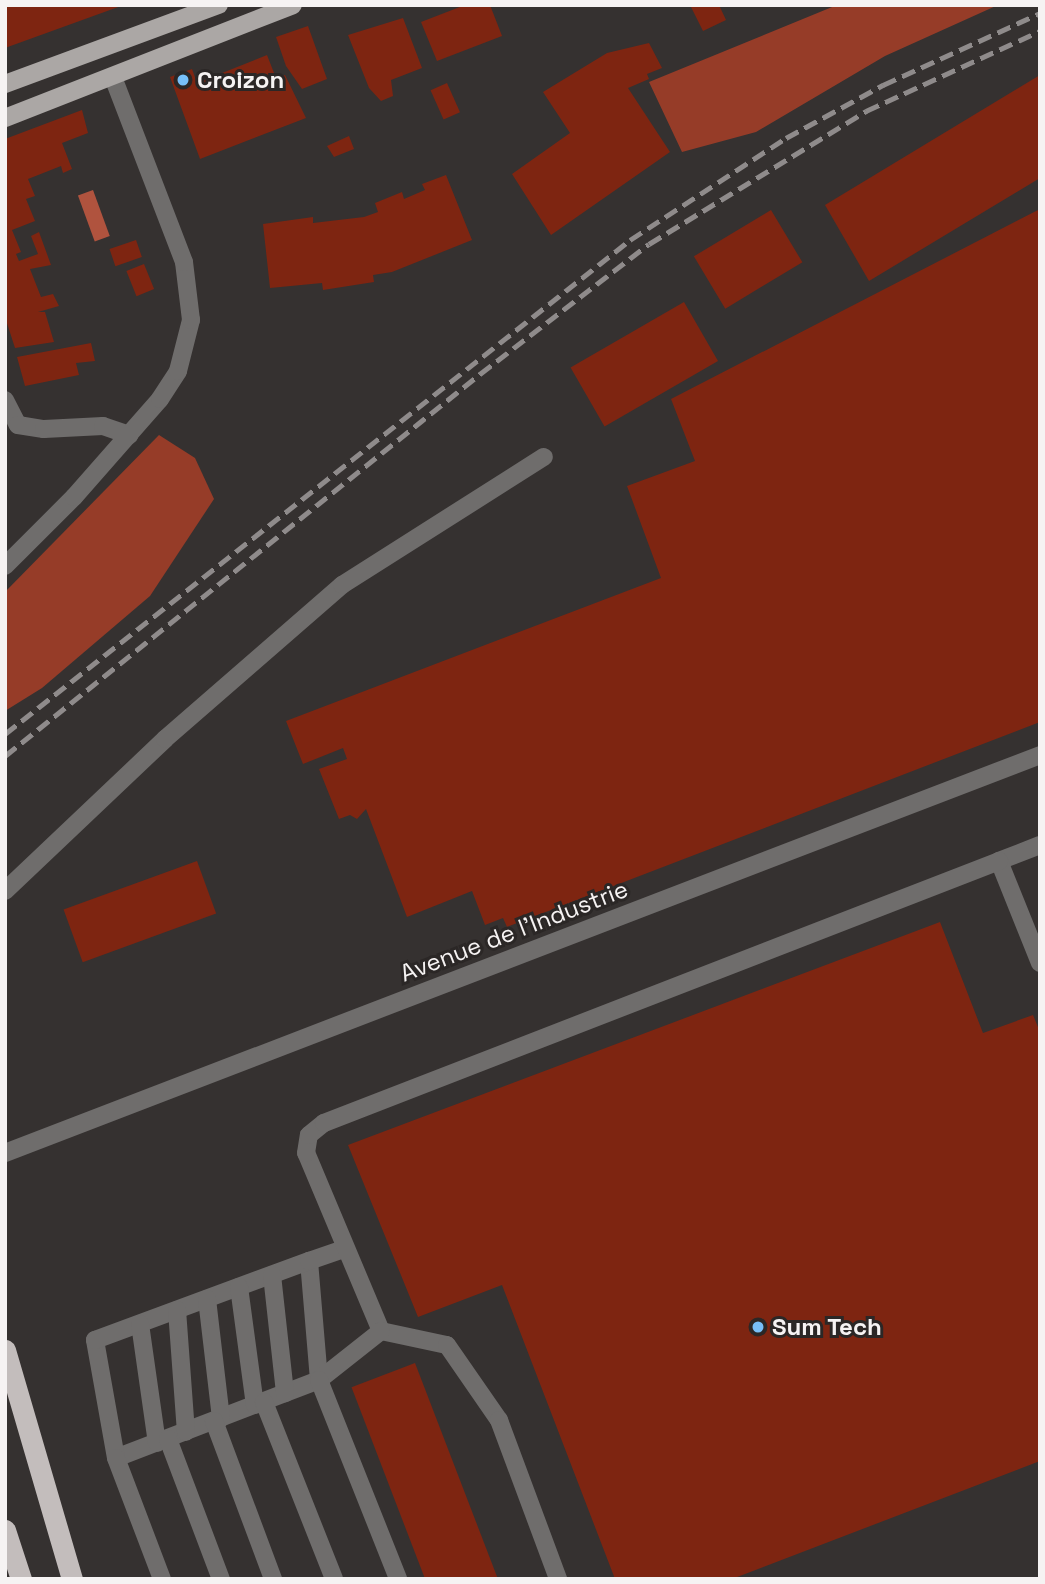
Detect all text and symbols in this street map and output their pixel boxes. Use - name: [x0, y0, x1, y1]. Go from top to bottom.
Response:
- place label: Croizon: [197, 66, 284, 94]
- marker: Croizon: [175, 72, 191, 88]
- street label: Avenue de l'Industrie: [396, 874, 632, 988]
- place label: Sum Tech: [772, 1313, 882, 1341]
- marker: Sum Tech: [750, 1319, 766, 1335]

